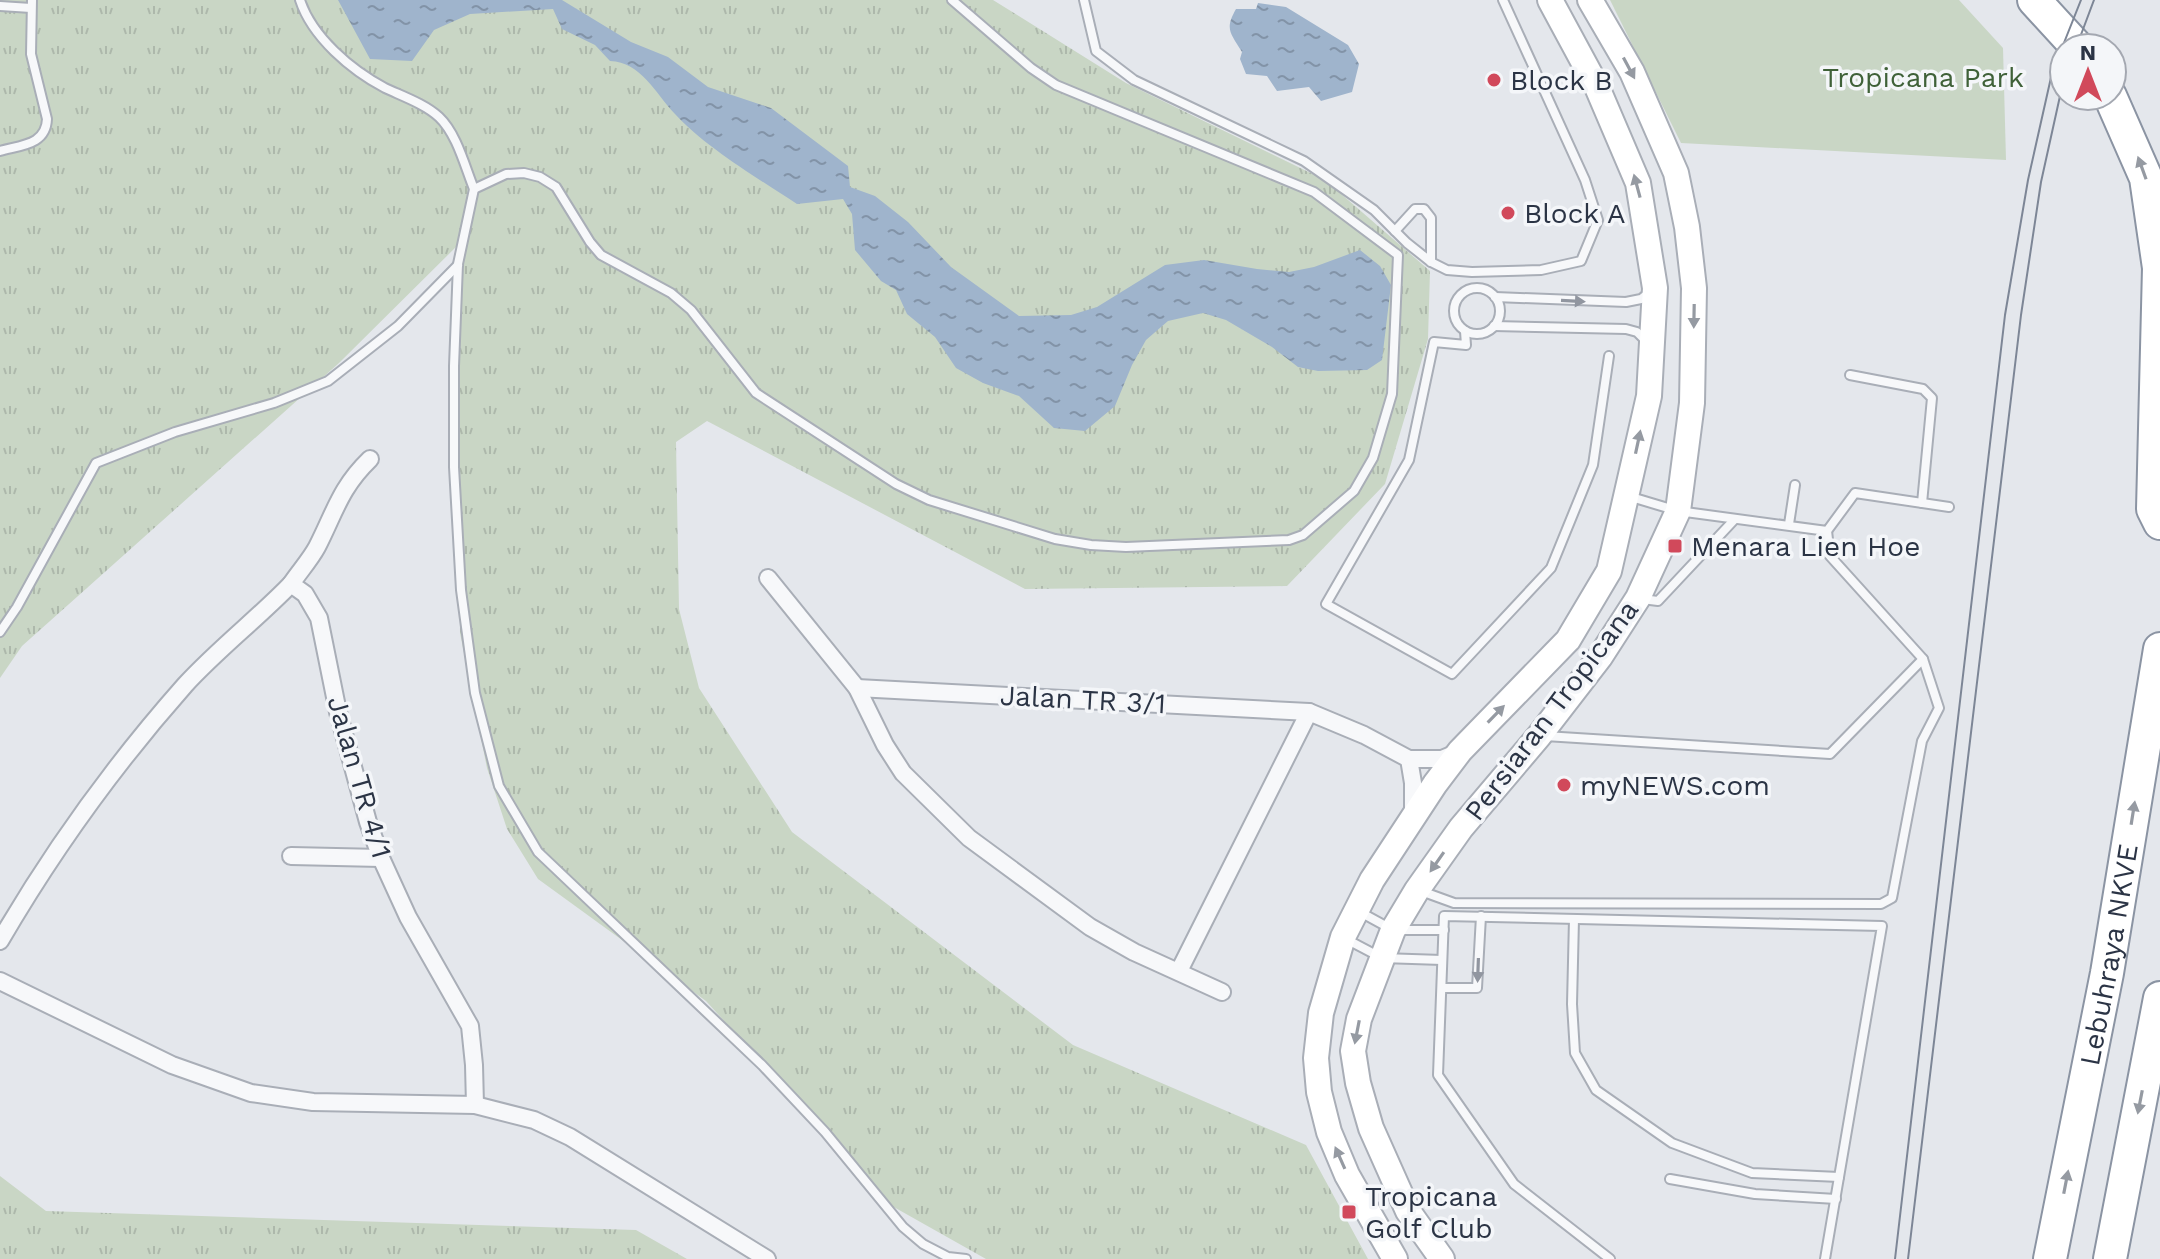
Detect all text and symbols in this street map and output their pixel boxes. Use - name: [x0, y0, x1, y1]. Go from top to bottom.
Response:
- north arrow: [2048, 32, 2128, 112]
- text: N: [2080, 40, 2096, 65]
- one-way arrow: [1622, 56, 1636, 79]
- park label: Tropicana Park: [1822, 61, 2024, 94]
- place label: Block B: [1510, 64, 1612, 97]
- marker: Block B: [1485, 71, 1503, 89]
- one-way arrow: [2135, 156, 2147, 180]
- one-way arrow: [1631, 173, 1643, 198]
- place label: Block A: [1524, 197, 1626, 230]
- marker: Block A: [1499, 204, 1517, 222]
- one-way arrow: [1560, 294, 1586, 307]
- one-way arrow: [1687, 304, 1700, 329]
- one-way arrow: [1632, 430, 1645, 455]
- place label: Menara Lien Hoe: [1691, 530, 1920, 563]
- marker: Menara Lien Hoe: [1666, 537, 1684, 555]
- street label: Persiaran Tropicana: [1458, 593, 1645, 827]
- street label: Jalan TR 3/1: [999, 679, 1167, 720]
- street label: Jalan TR 4/1: [321, 692, 398, 862]
- one-way arrow: [1486, 705, 1504, 724]
- place label: myNEWS.com: [1580, 769, 1770, 802]
- marker: myNEWS.com: [1555, 776, 1573, 794]
- one-way arrow: [2127, 800, 2140, 825]
- street label: Lebuhraya NKVE: [2073, 841, 2145, 1068]
- one-way arrow: [1429, 851, 1445, 873]
- one-way arrow: [1472, 958, 1485, 983]
- one-way arrow: [1351, 1019, 1363, 1044]
- one-way arrow: [2134, 1090, 2146, 1115]
- one-way arrow: [1334, 1147, 1347, 1170]
- one-way arrow: [2060, 1170, 2072, 1195]
- place label: Tropicana Golf Club: [1365, 1180, 1498, 1245]
- marker: Tropicana Golf Club: [1340, 1203, 1358, 1221]

